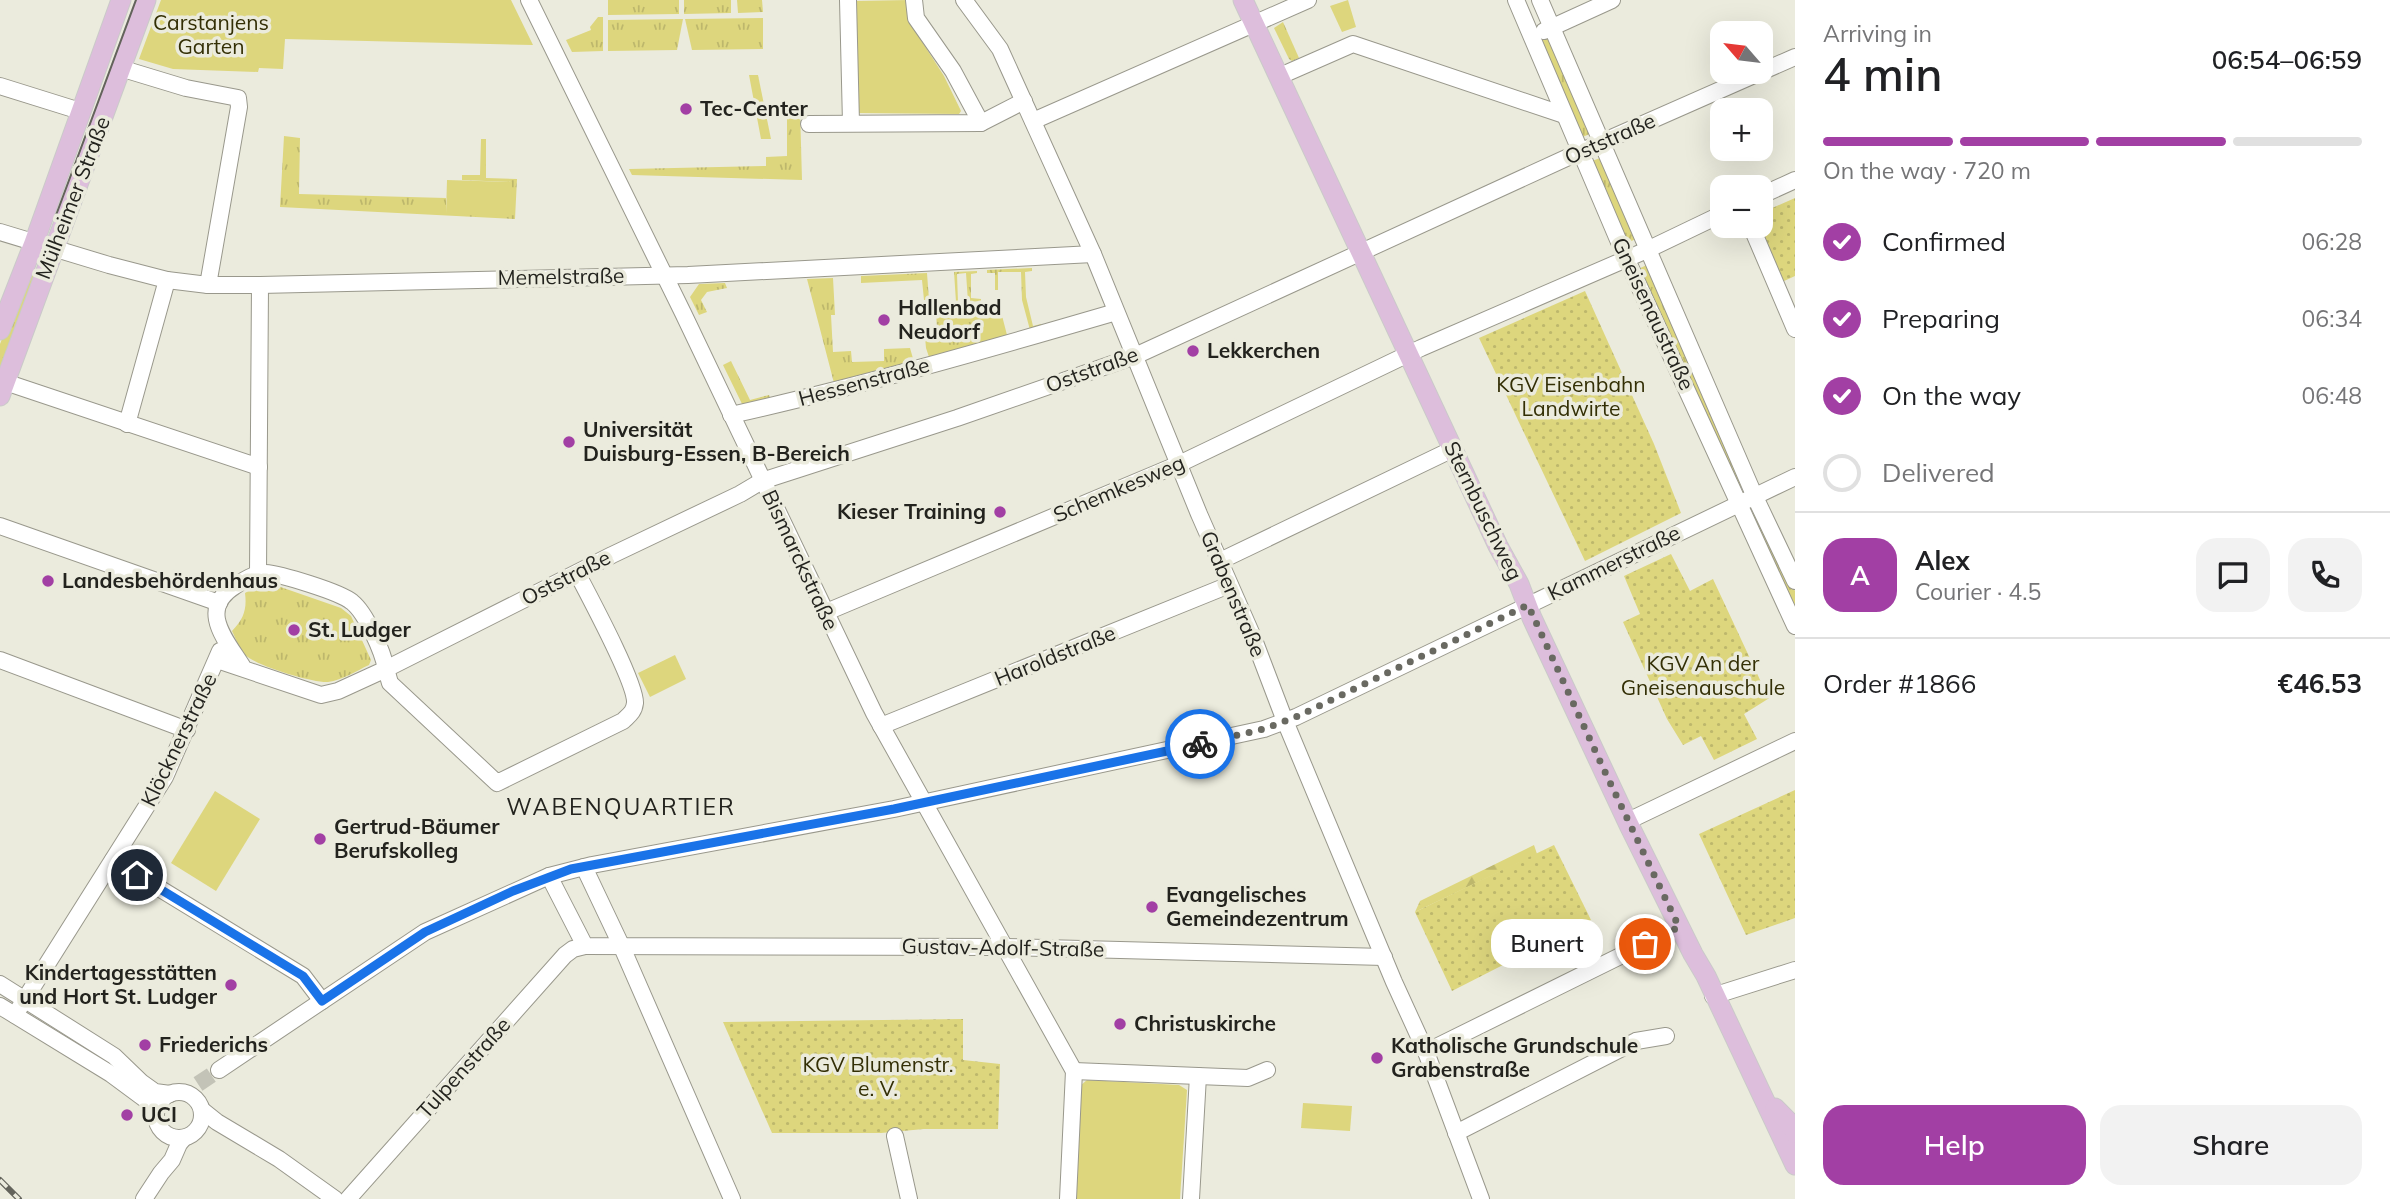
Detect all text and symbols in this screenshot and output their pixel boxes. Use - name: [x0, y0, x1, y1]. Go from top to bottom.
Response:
- park label: Carstanjens Garten: [153, 9, 269, 59]
- text: Arriving in: [1823, 19, 1932, 48]
- north arrow: [1710, 21, 1773, 84]
- map controls: [1710, 21, 1773, 238]
- text: 06:54–06:59: [2212, 43, 2362, 76]
- text: 4 min: [1823, 45, 1942, 103]
- place label: Tec-Center: [700, 95, 809, 121]
- button: +: [1710, 98, 1773, 161]
- marker: Tec-Center: [678, 101, 694, 117]
- street label: Oststraße: [1560, 107, 1659, 170]
- street label: Mülheimer Straße: [29, 113, 115, 283]
- text: On the way · 720 m: [1823, 156, 2031, 185]
- button: −: [1710, 175, 1773, 238]
- icon: check: [1823, 223, 1861, 261]
- text: Confirmed: [1882, 225, 2006, 258]
- text: 06:28: [2302, 227, 2362, 256]
- street label: Gneisenaustraße: [1607, 233, 1701, 394]
- street label: Memelstraße: [497, 262, 625, 290]
- place label: Hallenbad Neudorf: [898, 294, 1001, 344]
- icon: check: [1823, 300, 1861, 338]
- text: Preparing: [1882, 302, 2000, 335]
- text: 06:34: [2302, 304, 2362, 333]
- marker: Hallenbad Neudorf: [876, 312, 892, 328]
- place label: Lekkerchen: [1207, 337, 1320, 363]
- street label: Oststraße: [1042, 340, 1141, 398]
- marker: Lekkerchen: [1185, 343, 1201, 359]
- street label: Hessenstraße: [795, 351, 932, 411]
- park label: KGV Eisenbahn Landwirte: [1496, 371, 1646, 421]
- icon: check: [1823, 377, 1861, 415]
- text: On the way: [1882, 379, 2021, 412]
- text: 06:48: [2302, 381, 2362, 410]
- place label: Universität Duisburg-Essen, B-Bereich: [583, 416, 850, 466]
- marker: Universität Duisburg-Essen, B-Bereich: [561, 434, 577, 450]
- street label: Sternbuschweg: [1439, 437, 1529, 584]
- street label: Schemkesweg: [1049, 449, 1188, 527]
- text: Delivered: [1882, 456, 1995, 489]
- street label: Bismarckstraße: [757, 485, 845, 634]
- place label: Kieser Training: [837, 498, 986, 524]
- marker: Kieser Training: [992, 504, 1008, 520]
- street label: Kammerstraße: [1543, 519, 1684, 605]
- street label: Grabenstraße: [1196, 527, 1272, 661]
- button: chat: [2196, 538, 2270, 612]
- button: phone: [2288, 538, 2362, 612]
- street label: Oststraße: [517, 544, 614, 611]
- text: Alex: [1915, 544, 1970, 577]
- text: A: [1850, 559, 1870, 592]
- place label: Landesbehördenhaus: [62, 567, 278, 593]
- marker: Landesbehördenhaus: [40, 573, 56, 589]
- text: Courier · 4.5: [1915, 577, 2041, 606]
- place label: St. Ludger: [308, 616, 411, 642]
- street label: Haroldstraße: [990, 619, 1119, 691]
- marker: St. Ludger: [286, 622, 302, 638]
- park label: KGV An der Gneisenauschule: [1621, 650, 1785, 700]
- text: Order #1866: [1823, 667, 1976, 700]
- text: €46.53: [2278, 667, 2362, 700]
- street label: Klöcknerstraße: [135, 669, 222, 811]
- courier: [1165, 709, 1235, 779]
- icon: bike: [1181, 725, 1219, 763]
- district label: WABENQUARTIER: [506, 792, 736, 821]
- place label: Gertrud-Bäumer Berufskolleg: [334, 813, 500, 863]
- marker: Gertrud-Bäumer Berufskolleg: [312, 831, 328, 847]
- pin: [107, 845, 167, 905]
- icon: home: [118, 856, 156, 894]
- place label: Evangelisches Gemeindezentrum: [1166, 881, 1349, 931]
- marker: Evangelisches Gemeindezentrum: [1144, 899, 1160, 915]
- pin: [1615, 914, 1675, 974]
- callout: Bunert: [1491, 920, 1603, 968]
- icon: bag: [1626, 925, 1664, 963]
- text: Bunert: [1510, 929, 1584, 958]
- street label: Gustav-Adolf-Straße: [902, 932, 1105, 962]
- place label: Kindertagesstätten und Hort St. Ludger: [19, 959, 218, 1009]
- marker: Kindertagesstätten und Hort St. Ludger: [223, 977, 239, 993]
- place label: Christuskirche: [1134, 1010, 1276, 1036]
- street label: Tulpenstraße: [411, 1011, 515, 1123]
- marker: Christuskirche: [1112, 1016, 1128, 1032]
- place label: Friederichs: [159, 1031, 268, 1057]
- place label: Katholische Grundschule Grabenstraße: [1391, 1032, 1638, 1082]
- marker: Friederichs: [137, 1037, 153, 1053]
- marker: Katholische Grundschule Grabenstraße: [1369, 1050, 1385, 1066]
- park label: KGV Blumenstr. e. V.: [802, 1051, 954, 1101]
- place label: UCI: [141, 1101, 177, 1127]
- button: Help: [1823, 1105, 2086, 1185]
- button: Share: [2100, 1105, 2362, 1185]
- marker: UCI: [119, 1107, 135, 1123]

